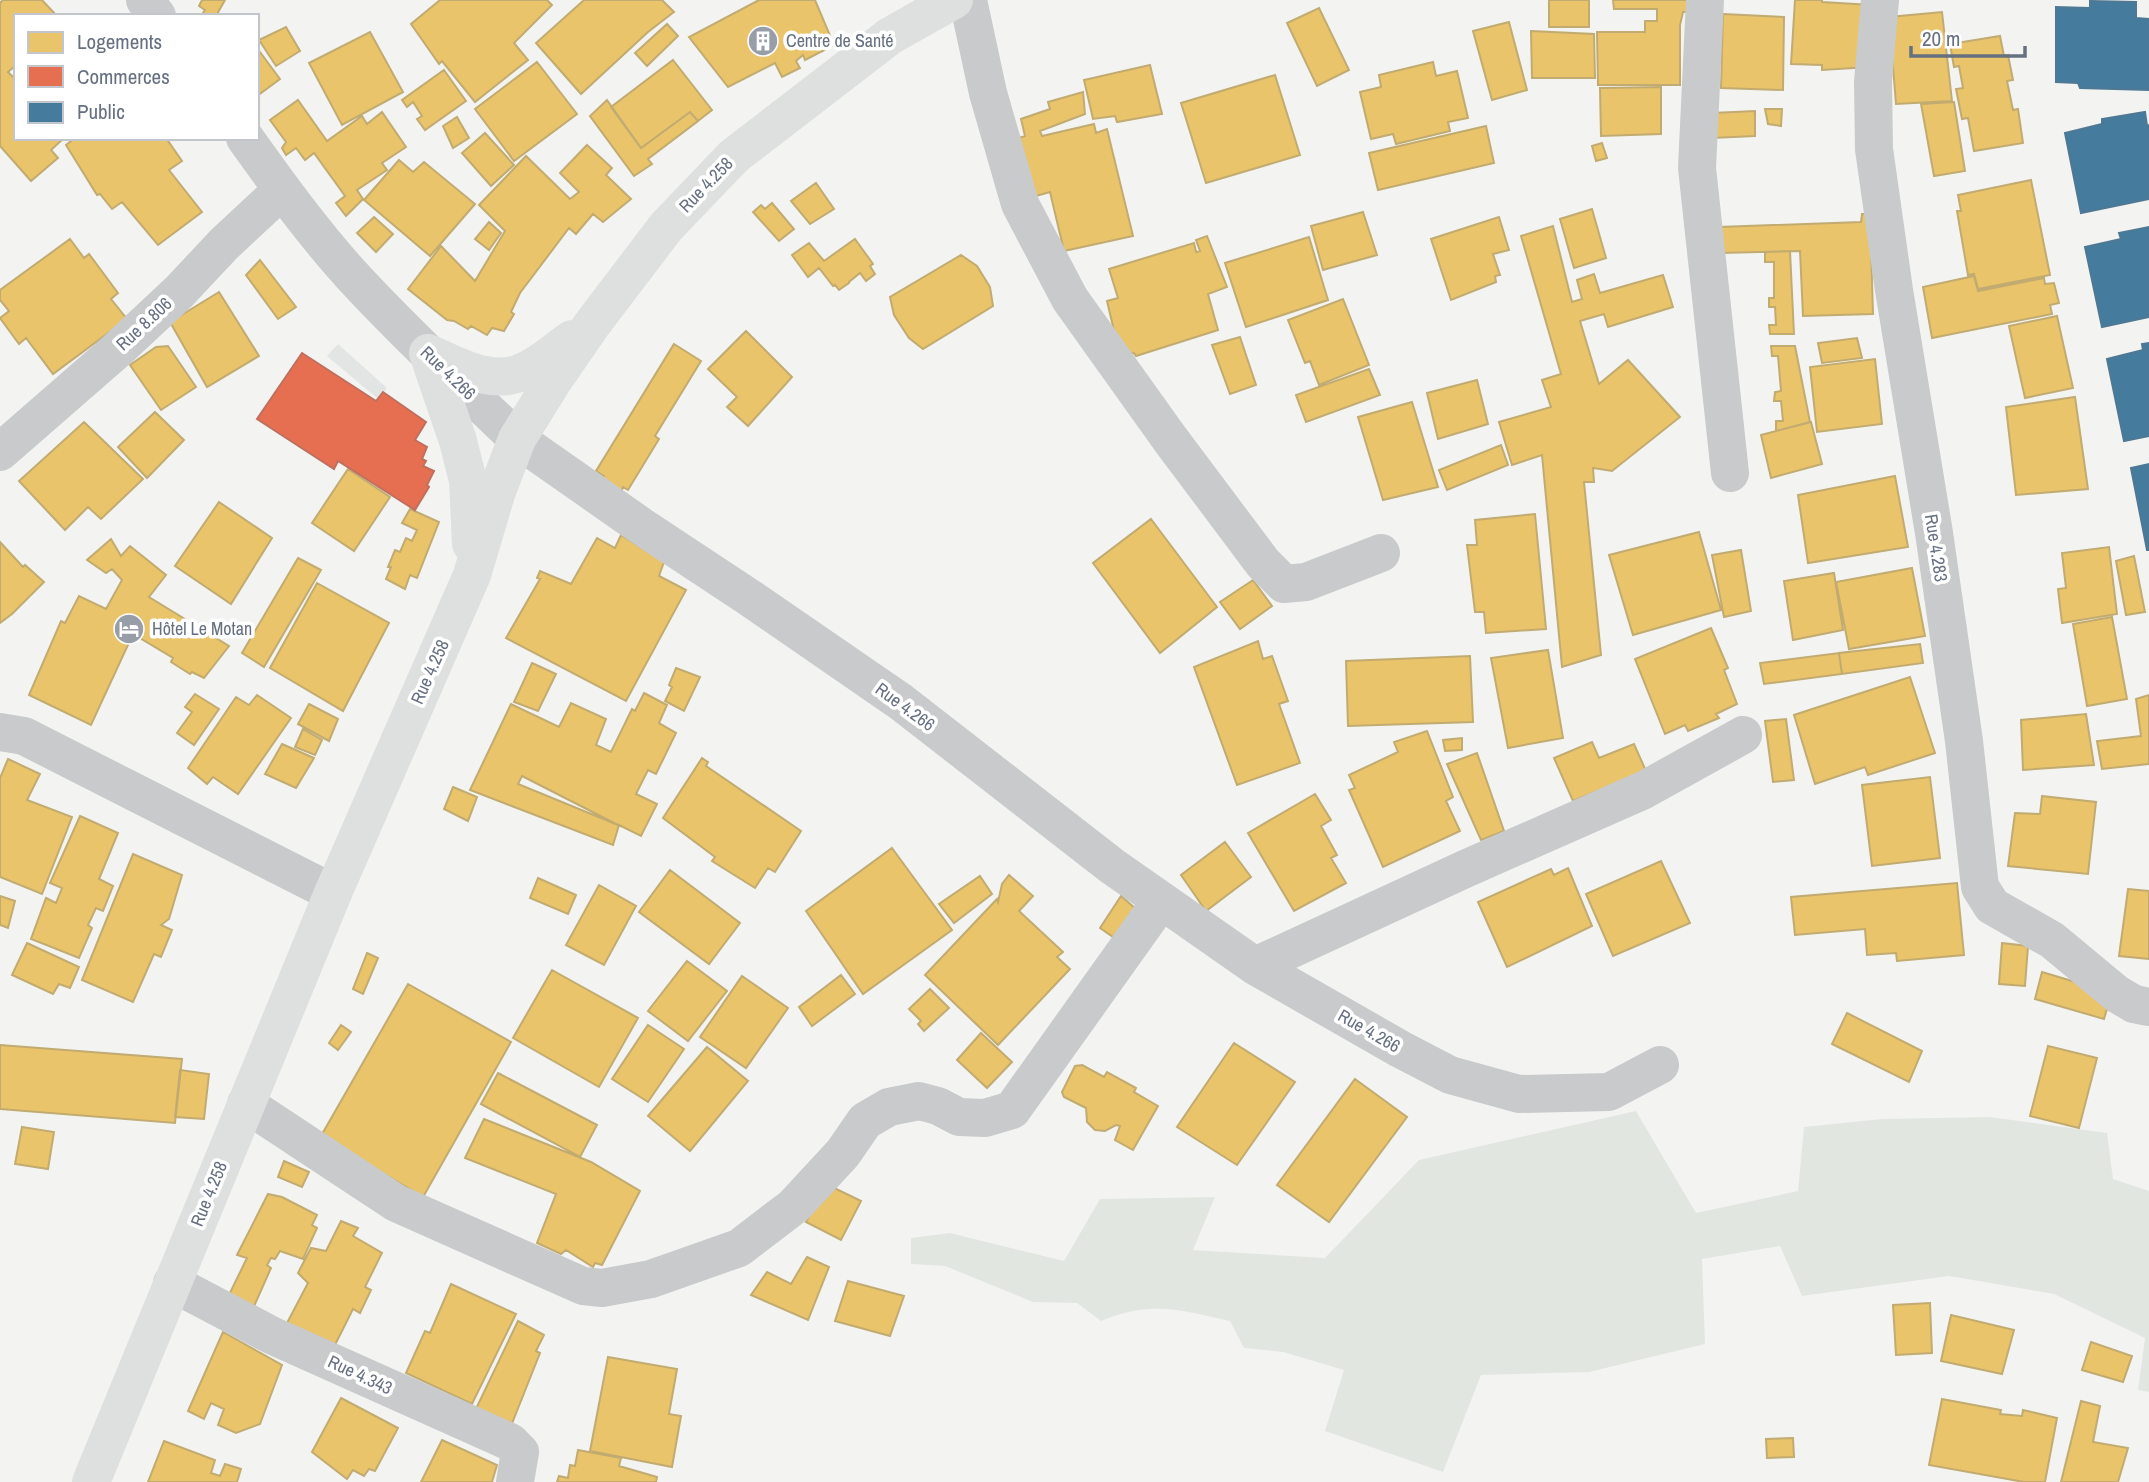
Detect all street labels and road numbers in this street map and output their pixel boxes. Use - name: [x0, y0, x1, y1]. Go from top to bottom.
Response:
- street label: Rue 4.258: [673, 151, 738, 218]
- street label: Rue 8.806: [110, 291, 177, 356]
- street label: Rue 4.266: [415, 340, 482, 405]
- street label: Rue 4.283: [1919, 512, 1954, 584]
- street label: Rue 4.258: [404, 636, 455, 708]
- street label: Rue 4.266: [870, 676, 940, 737]
- street label: Rue 4.266: [1334, 1003, 1405, 1058]
- street label: Rue 4.258: [184, 1158, 233, 1230]
- street label: Rue 4.343: [324, 1349, 396, 1400]

